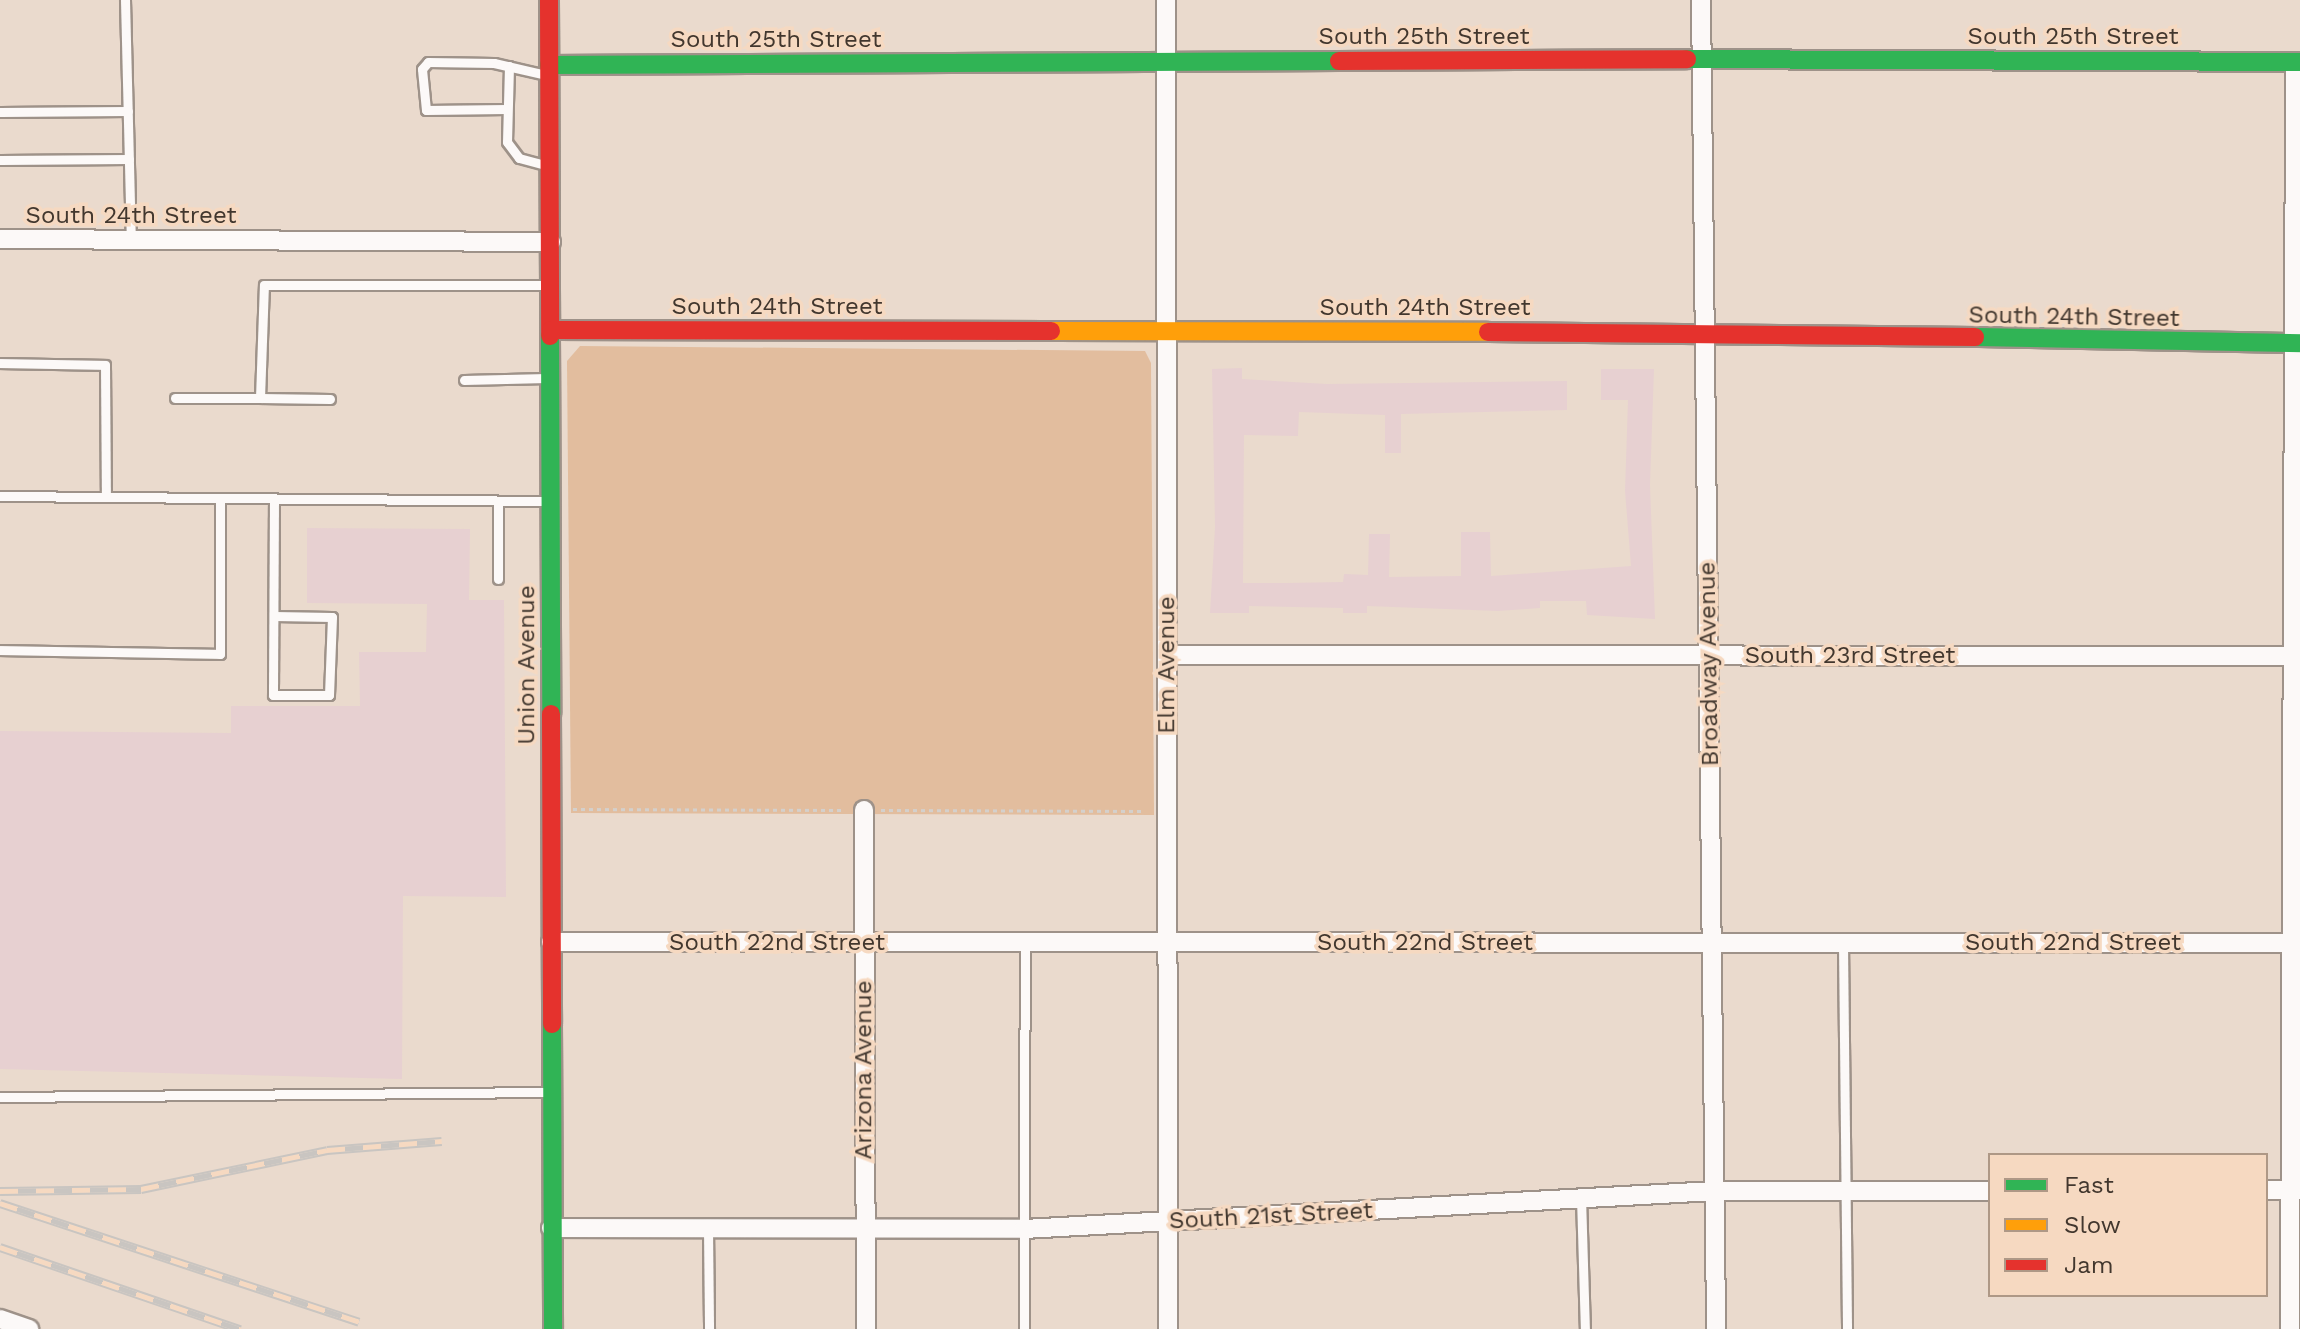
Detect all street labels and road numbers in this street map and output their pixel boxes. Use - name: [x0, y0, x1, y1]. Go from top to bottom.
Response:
- street label: South 25th Street: [1319, 23, 1529, 51]
- street label: South 25th Street: [1968, 23, 2178, 51]
- street label: South 25th Street: [671, 26, 881, 54]
- street label: South 24th Street: [26, 202, 236, 230]
- street label: South 24th Street: [672, 293, 882, 321]
- street label: South 24th Street: [1320, 294, 1530, 322]
- street label: South 24th Street: [1968, 301, 2180, 333]
- street label: Broadway Avenue: [1693, 561, 1725, 767]
- street label: Union Avenue: [513, 585, 541, 745]
- street label: Elm Avenue: [1153, 596, 1181, 734]
- street label: South 23rd Street: [1745, 642, 1955, 670]
- street label: South 22nd Street: [669, 929, 885, 957]
- street label: South 22nd Street: [1317, 929, 1533, 957]
- street label: South 22nd Street: [1965, 929, 2181, 957]
- street label: Arizona Avenue: [850, 980, 878, 1160]
- street label: South 21st Street: [1168, 1196, 1374, 1236]

